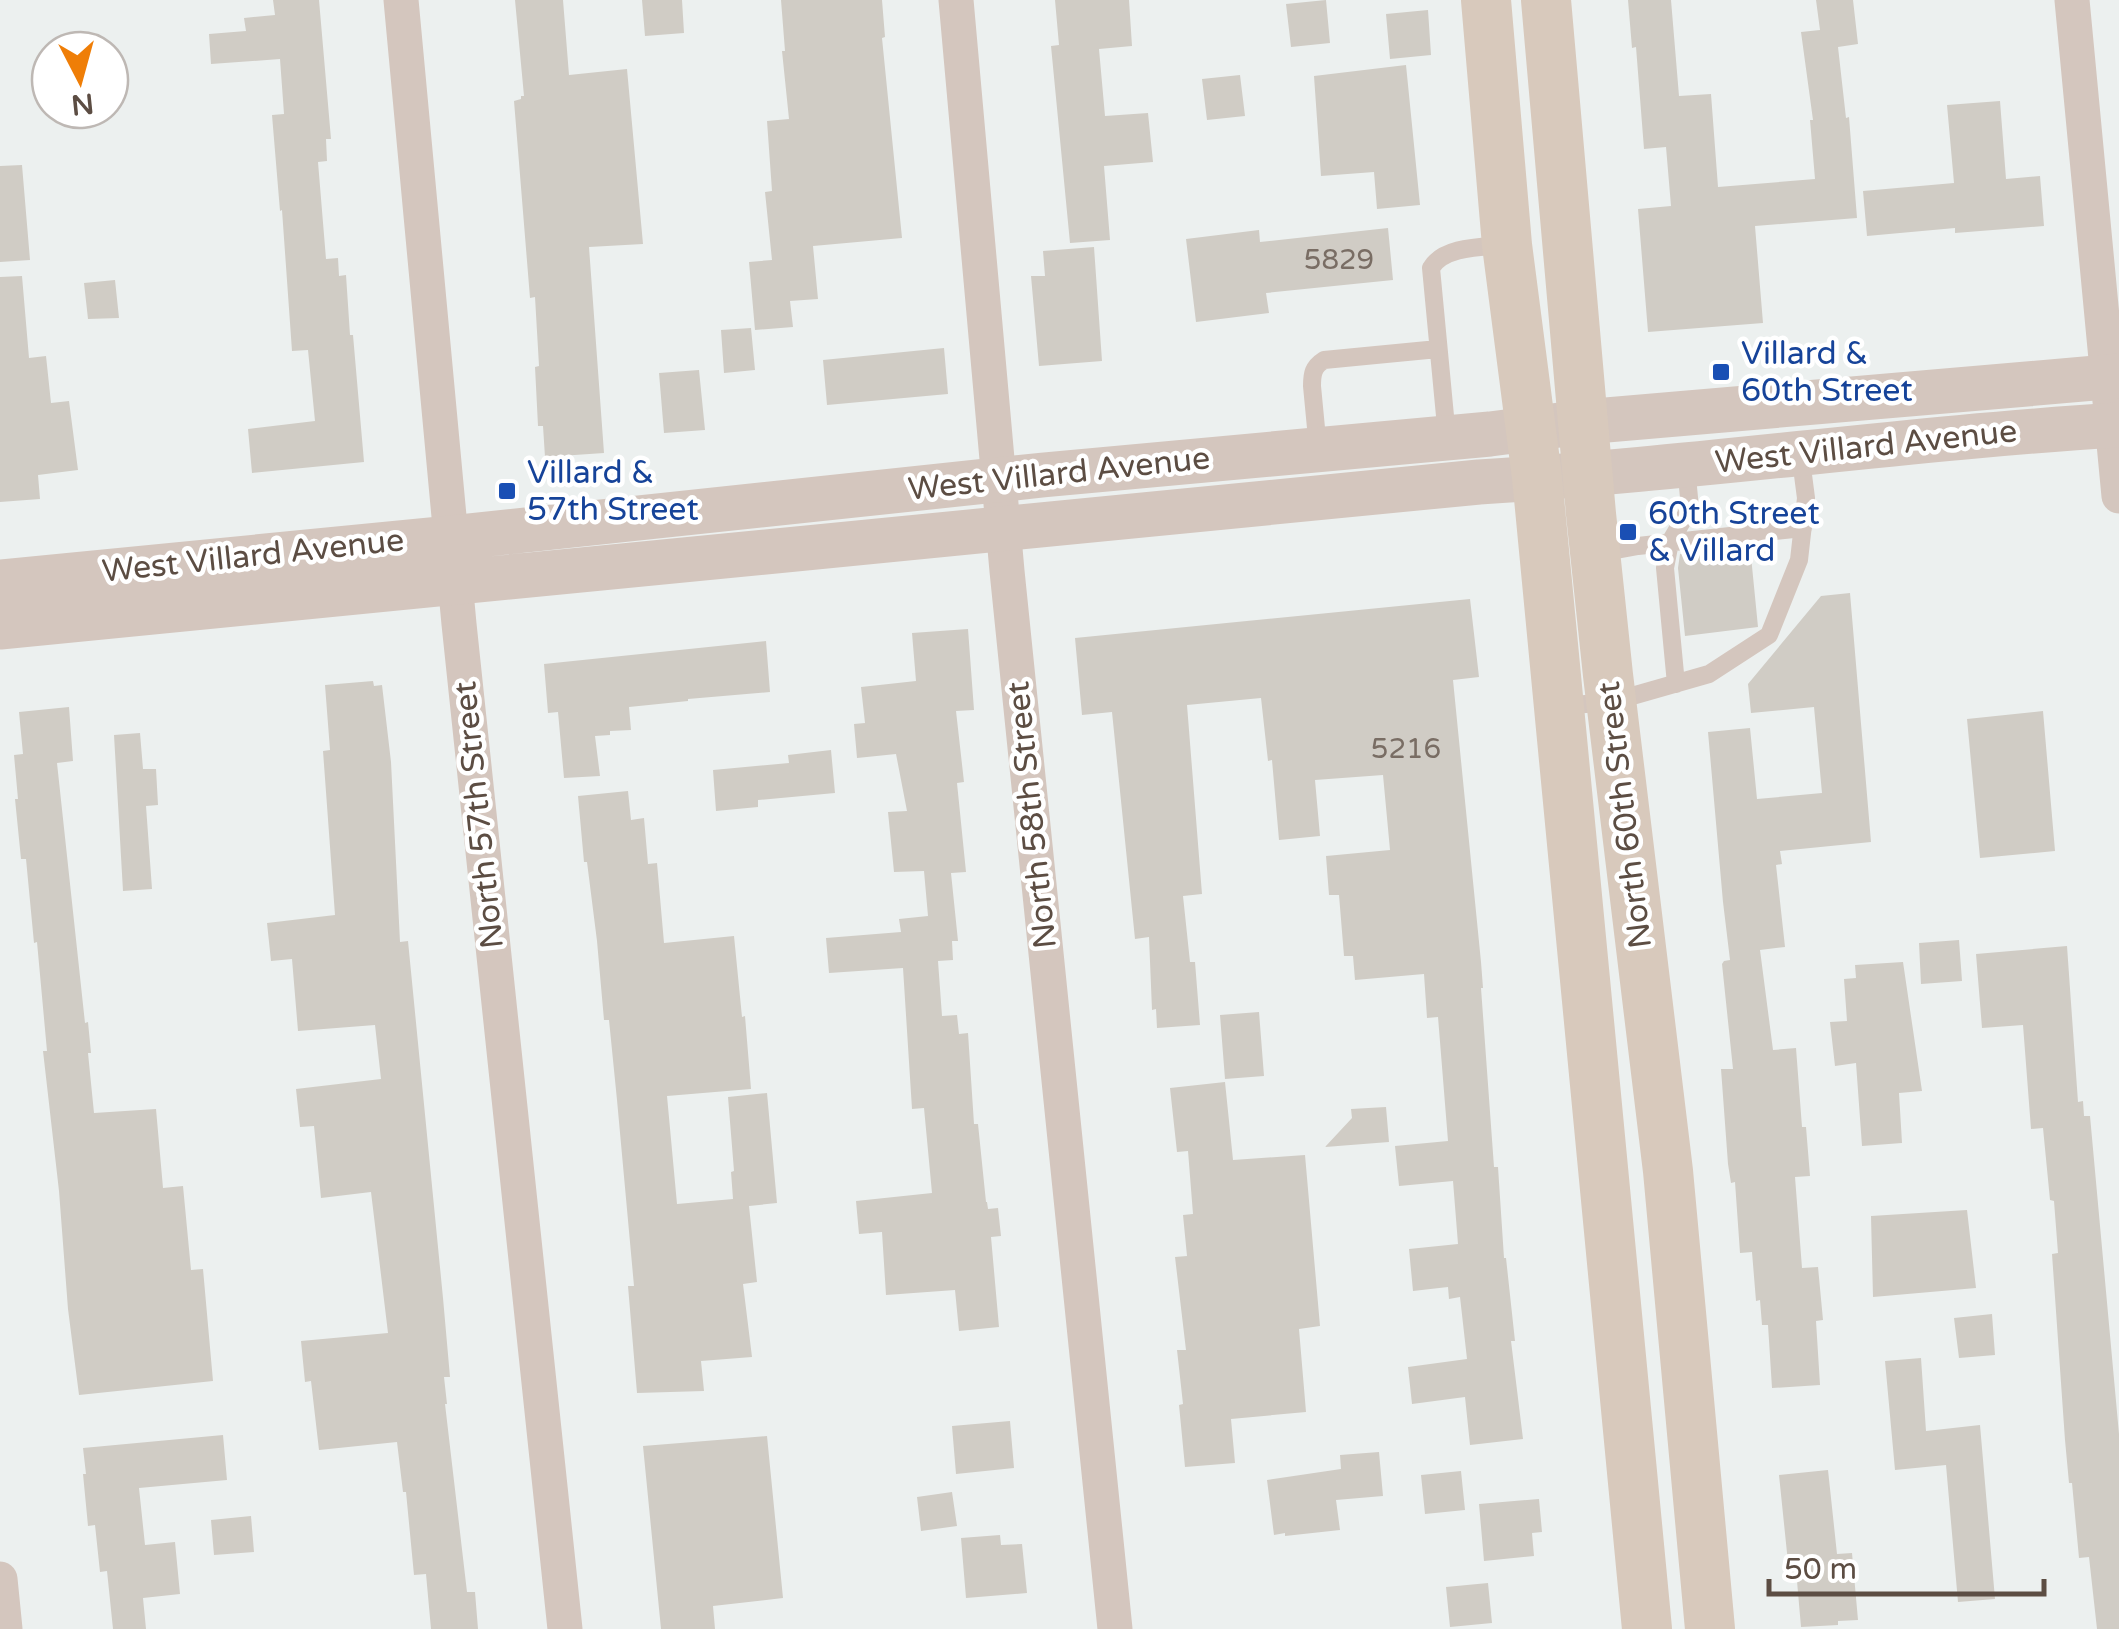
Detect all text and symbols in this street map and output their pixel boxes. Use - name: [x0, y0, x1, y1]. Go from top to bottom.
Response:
- north arrow: [30, 30, 130, 130]
- text: N: [70, 86, 95, 122]
- house number: 5829: [1304, 243, 1374, 277]
- place label: Villard & 60th Street: [1741, 335, 1913, 410]
- marker: Villard & 60th Street: [1710, 361, 1732, 383]
- street label: West Villard Avenue: [1713, 412, 2019, 482]
- street label: West Villard Avenue: [906, 439, 1212, 509]
- place label: Villard & 57th Street: [527, 454, 699, 529]
- marker: Villard & 57th Street: [496, 480, 518, 502]
- place label: 60th Street & Villard: [1648, 495, 1820, 570]
- street label: West Villard Avenue: [100, 521, 406, 591]
- marker: 60th Street & Villard: [1617, 521, 1639, 543]
- street label: North 57th Street: [446, 679, 512, 951]
- street label: North 58th Street: [999, 679, 1065, 951]
- street label: North 60th Street: [1590, 679, 1660, 951]
- house number: 5216: [1371, 732, 1441, 766]
- scale bar: [1769, 1534, 2044, 1596]
- text: 50 m: [1784, 1551, 1857, 1588]

